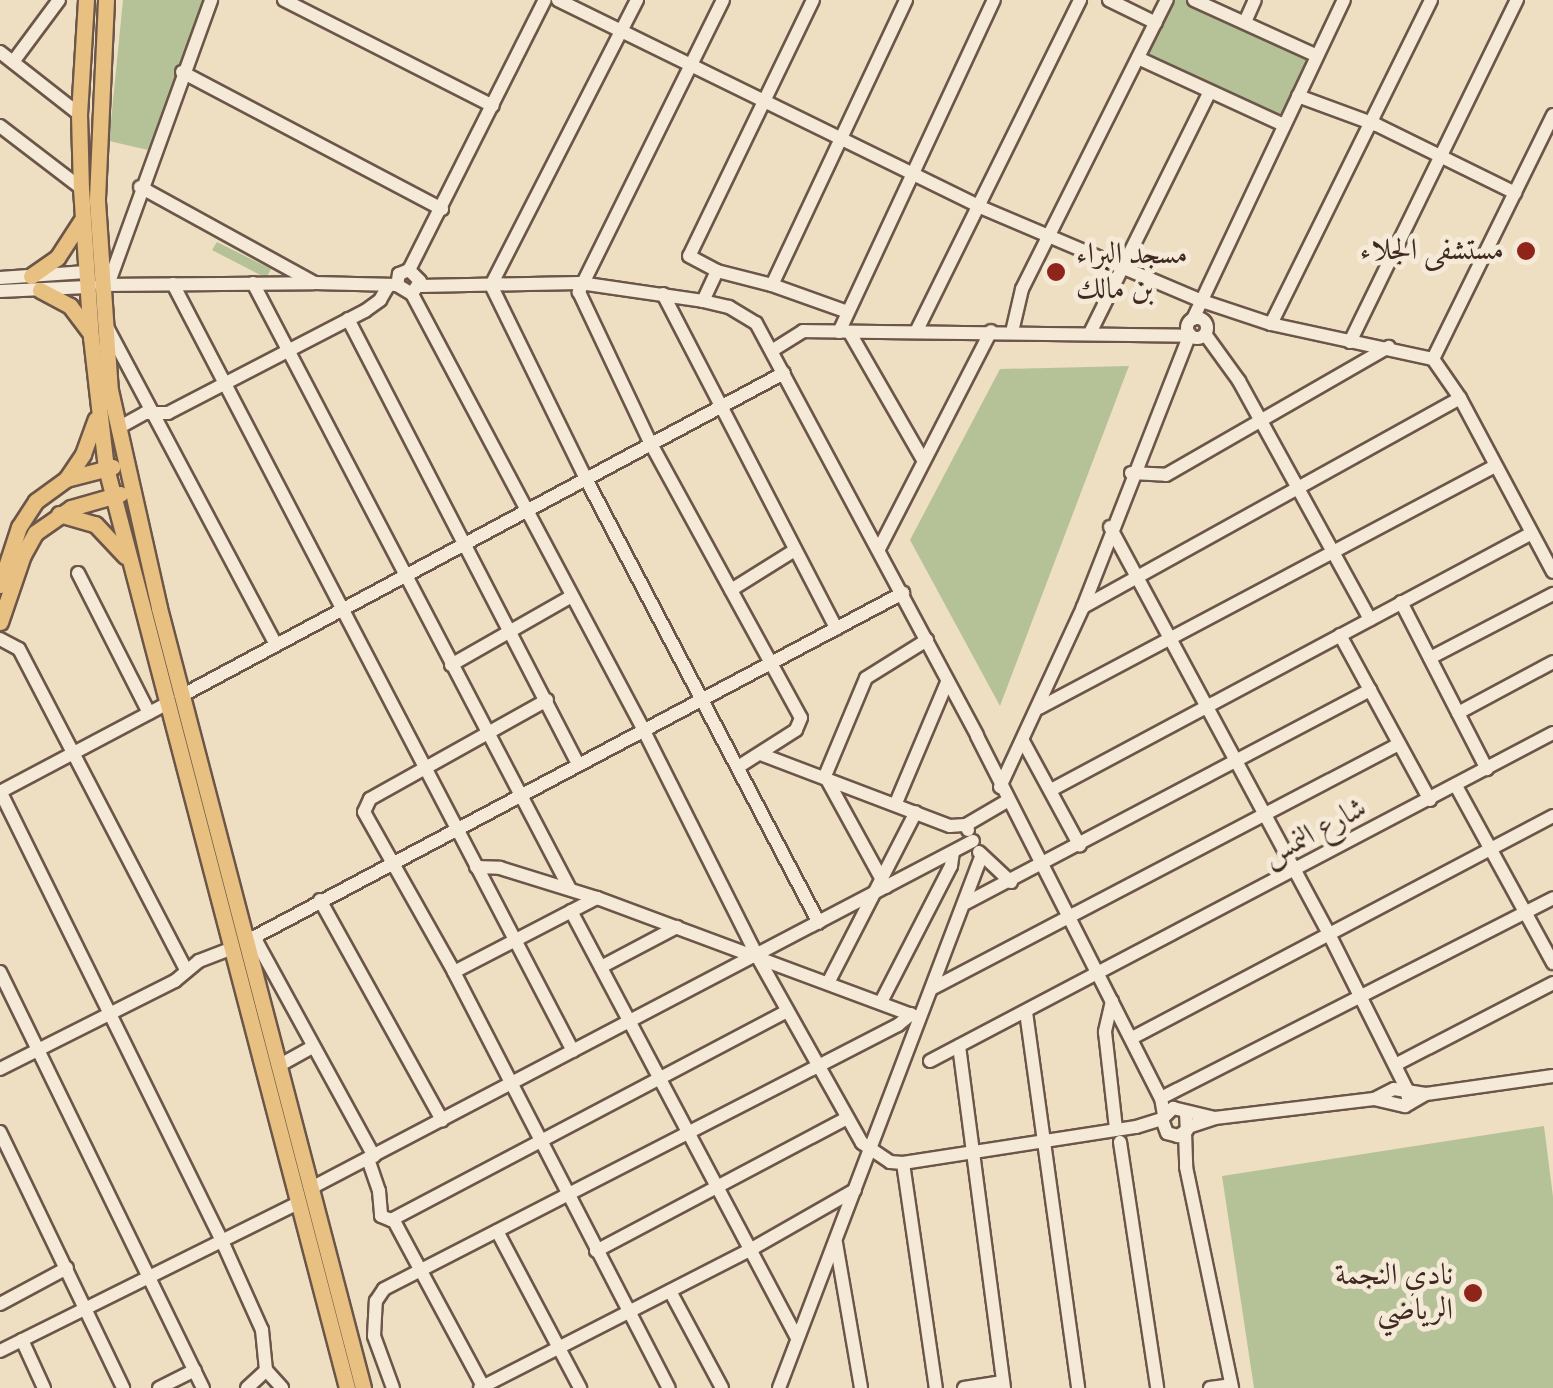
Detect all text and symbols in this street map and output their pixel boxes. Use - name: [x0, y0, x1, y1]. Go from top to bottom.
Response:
- place label: مستشفى الجلاء: [1360, 233, 1504, 269]
- place label: مسجد البراء بن مالك: [1076, 237, 1188, 308]
- marker: مستشفى الجلاء: [1513, 238, 1539, 264]
- marker: مسجد البراء بن مالك: [1045, 261, 1067, 283]
- street label: شارع النمس: [1257, 791, 1373, 875]
- place label: نادي النجمة الرياضي: [1335, 1258, 1453, 1328]
- marker: نادي النجمة الرياضي: [1462, 1282, 1484, 1304]

